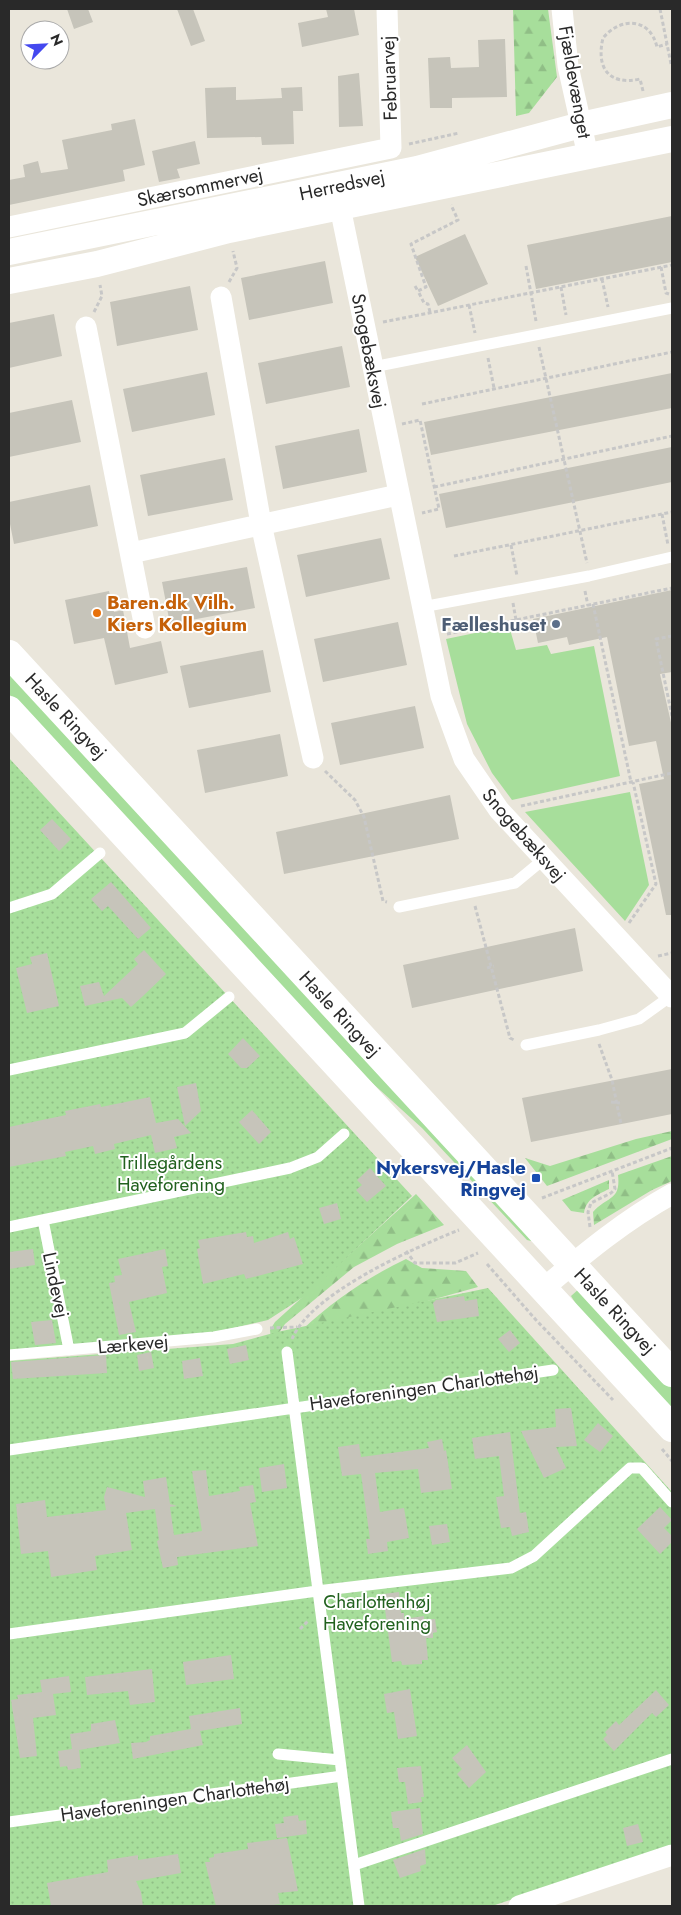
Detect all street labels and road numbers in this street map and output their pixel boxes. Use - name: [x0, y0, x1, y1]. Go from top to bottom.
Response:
- street label: Fjældevænget: [552, 24, 598, 141]
- street label: Februarvej: [374, 35, 404, 121]
- street label: Skærsommervej: [135, 160, 265, 214]
- street label: Herredsvej: [297, 163, 387, 207]
- street label: Snogebæksvej: [345, 291, 393, 411]
- street label: Hasle Ringvej: [19, 667, 113, 765]
- street label: Snogebæksvej: [476, 782, 572, 888]
- street label: Hasle Ringvej: [293, 965, 387, 1063]
- street label: Lindevej: [36, 1250, 76, 1320]
- street label: Hasle Ringvej: [568, 1262, 662, 1360]
- street label: Lærkevej: [96, 1327, 170, 1361]
- street label: Haveforeningen Charlottehøj: [308, 1359, 540, 1417]
- street label: Haveforeningen Charlottehøj: [59, 1770, 291, 1828]

